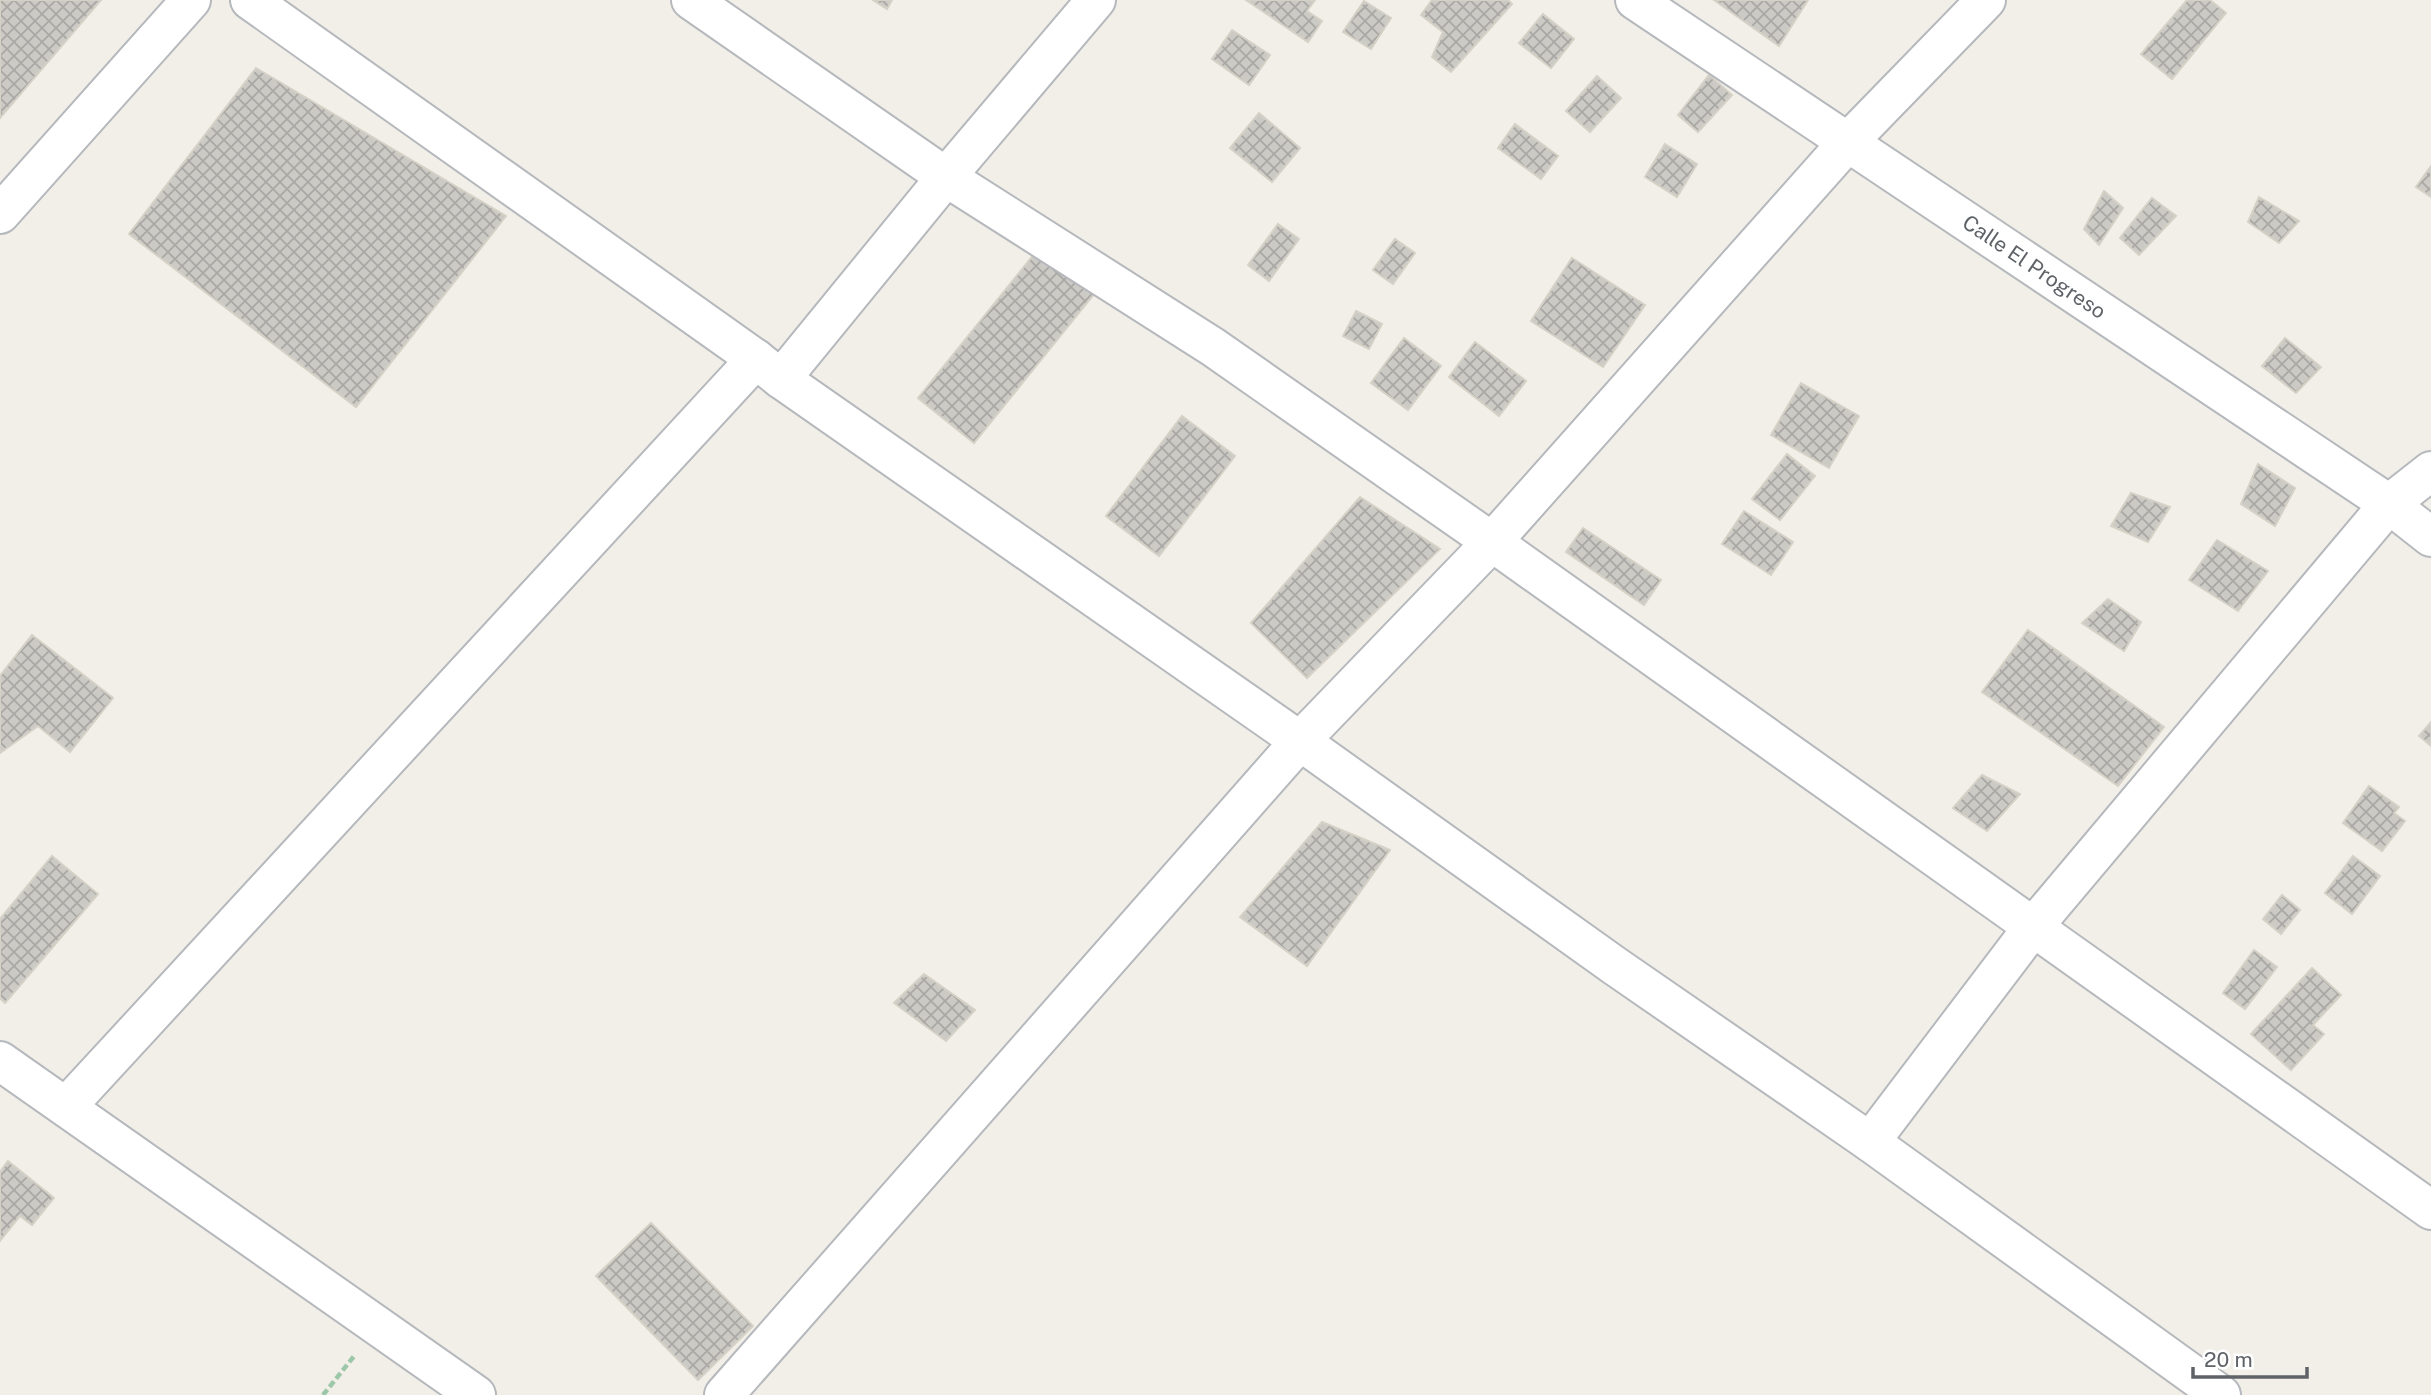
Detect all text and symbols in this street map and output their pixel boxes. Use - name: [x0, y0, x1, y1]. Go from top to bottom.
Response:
- street label: Calle El Progreso: [1958, 209, 2111, 324]
- scale bar: [2193, 1336, 2307, 1380]
- text: 20 m: [2204, 1347, 2253, 1372]

